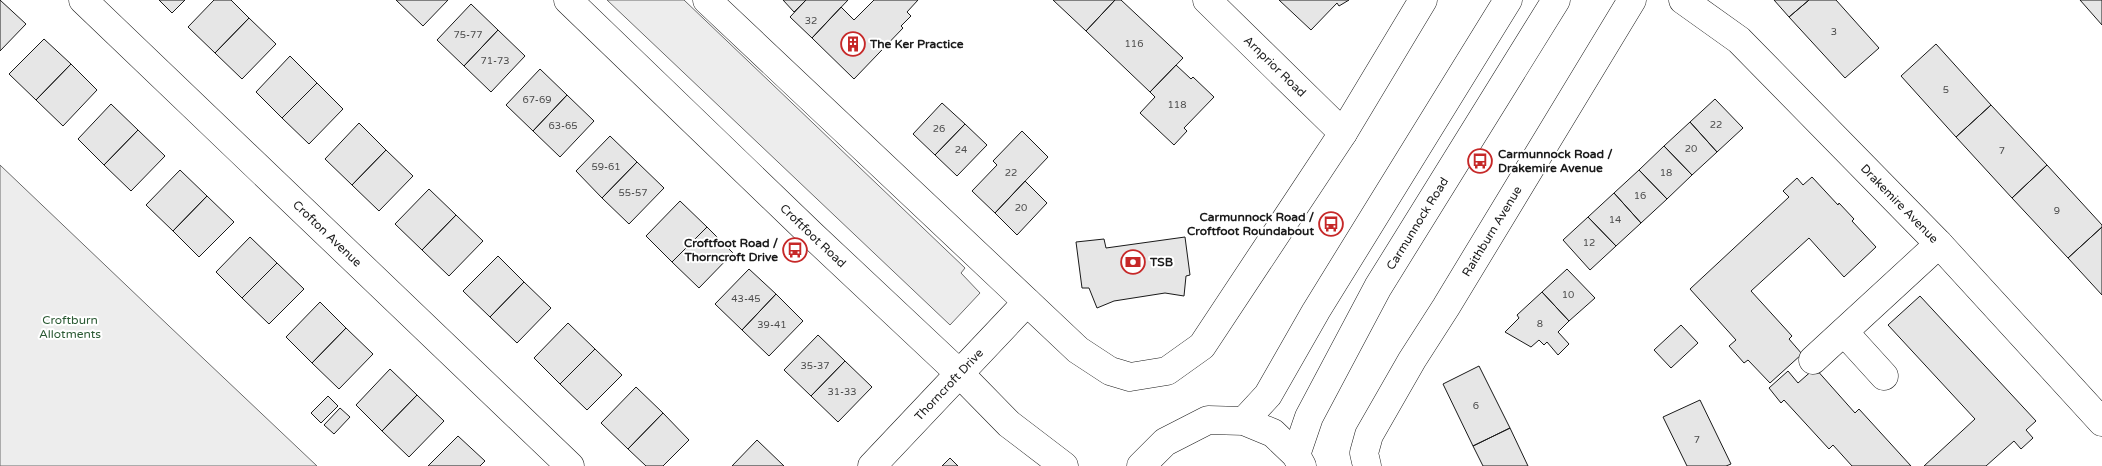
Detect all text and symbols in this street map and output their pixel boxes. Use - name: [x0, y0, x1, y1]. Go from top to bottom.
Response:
- house number: 32: [805, 15, 817, 27]
- house number: 3: [1831, 26, 1837, 38]
- house number: 75-77: [454, 29, 483, 41]
- building icon: The Ker Practice: [840, 31, 866, 57]
- street label: Arnprior Road: [1241, 33, 1309, 100]
- place label: The Ker Practice: [869, 37, 964, 51]
- house number: 116: [1125, 38, 1143, 50]
- house number: 71-73: [481, 55, 510, 67]
- house number: 5: [1943, 84, 1949, 96]
- house number: 67-69: [523, 94, 552, 106]
- house number: 118: [1168, 99, 1186, 111]
- house number: 22: [1710, 119, 1722, 131]
- house number: 63-65: [548, 120, 578, 132]
- house number: 26: [933, 123, 945, 135]
- house number: 20: [1685, 143, 1697, 155]
- house number: 24: [955, 144, 967, 156]
- house number: 7: [1999, 145, 2005, 157]
- place label: Carmunnock Road / Drakemire Avenue: [1498, 147, 1613, 175]
- bus stop icon: Carmunnock Road / Drakemire Avenue: [1467, 148, 1493, 174]
- house number: 59-61: [591, 161, 621, 173]
- street label: Drakemire Avenue: [1858, 161, 1941, 246]
- house number: 22: [1005, 167, 1017, 179]
- house number: 18: [1660, 167, 1672, 179]
- street label: Carmunnock Road: [1383, 175, 1451, 272]
- street label: Raithburn Avenue: [1459, 183, 1525, 279]
- house number: 55-57: [618, 187, 648, 199]
- house number: 16: [1634, 190, 1646, 202]
- street label: Crofton Avenue: [290, 198, 365, 270]
- street label: Croftfoot Road: [777, 201, 849, 270]
- house number: 20: [1015, 202, 1027, 214]
- house number: 9: [2054, 205, 2060, 217]
- place label: Carmunnock Road / Croftfoot Roundabout: [1187, 210, 1314, 238]
- bus stop icon: Carmunnock Road / Croftfoot Roundabout: [1318, 211, 1344, 237]
- house number: 14: [1609, 214, 1621, 226]
- place label: Croftfoot Road / Thorncroft Drive: [683, 236, 778, 264]
- bus stop icon: Croftfoot Road / Thorncroft Drive: [782, 237, 808, 263]
- house number: 12: [1583, 237, 1595, 249]
- bank icon: TSB: [1120, 249, 1146, 275]
- place label: TSB: [1149, 255, 1173, 269]
- house number: 10: [1562, 289, 1574, 301]
- house number: 43-45: [731, 293, 761, 305]
- park label: Croftburn Allotments: [39, 313, 101, 341]
- house number: 8: [1537, 318, 1543, 330]
- house number: 39-41: [757, 319, 787, 331]
- street label: Thorncroft Drive: [912, 346, 986, 423]
- house number: 35-37: [800, 360, 830, 372]
- house number: 31-33: [827, 386, 857, 398]
- house number: 6: [1473, 400, 1479, 412]
- house number: 7: [1694, 434, 1700, 446]

